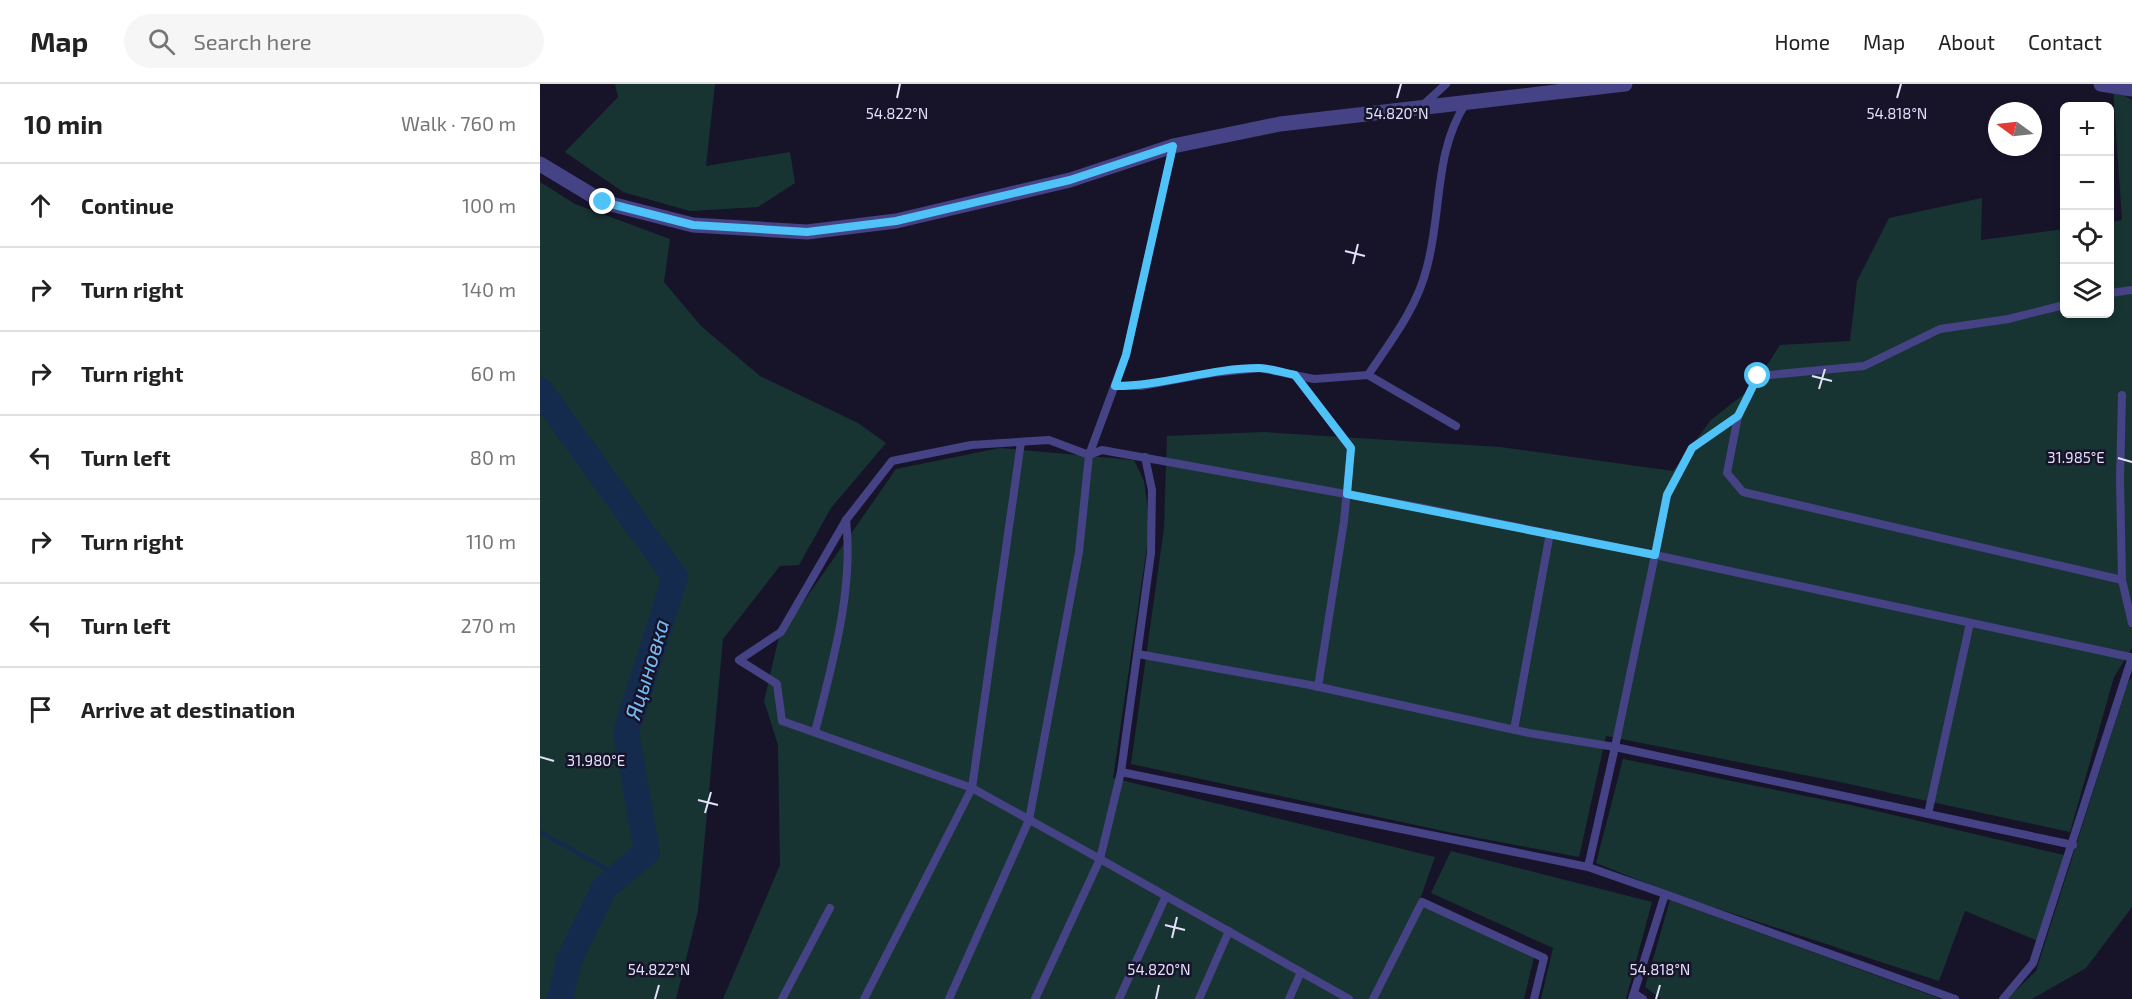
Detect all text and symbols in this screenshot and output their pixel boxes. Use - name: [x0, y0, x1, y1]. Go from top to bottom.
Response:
- search box: [124, 14, 544, 68]
- text: Map: [30, 24, 88, 58]
- icon: search: [145, 25, 178, 58]
- text: Search here: [193, 28, 312, 54]
- text: Home: [1774, 29, 1830, 54]
- text: Map: [1863, 29, 1905, 54]
- text: About: [1938, 29, 1995, 54]
- text: Contact: [2028, 29, 2102, 54]
- north arrow: [1988, 102, 2042, 156]
- map controls: [2060, 102, 2114, 318]
- button: +: [2060, 102, 2114, 156]
- text: 54.822°N: [866, 104, 928, 122]
- text: 54.820°N: [1365, 104, 1429, 122]
- text: 54.818°N: [1867, 104, 1927, 122]
- text: 10 min: [24, 108, 103, 139]
- text: Walk · 760 m: [401, 111, 516, 135]
- button: −: [2060, 156, 2114, 210]
- route end: [589, 188, 615, 214]
- icon: ahead: [24, 189, 57, 222]
- text: Continue: [81, 192, 174, 218]
- text: 100 m: [462, 193, 516, 217]
- button: locate: [2060, 210, 2114, 264]
- button: layers: [2060, 264, 2114, 318]
- icon: right: [24, 273, 57, 306]
- text: Turn right: [81, 276, 183, 302]
- text: 140 m: [462, 277, 516, 301]
- icon: right: [24, 357, 57, 390]
- text: Turn right: [81, 360, 183, 386]
- text: 60 m: [471, 361, 516, 385]
- route start: [1744, 362, 1770, 388]
- icon: left: [24, 441, 57, 474]
- text: Turn left: [81, 444, 170, 470]
- text: 80 m: [470, 445, 516, 469]
- text: 31.985°E: [2047, 448, 2105, 466]
- icon: right: [24, 525, 57, 558]
- text: Turn right: [81, 528, 183, 554]
- text: 110 m: [466, 529, 516, 553]
- icon: left: [24, 609, 57, 642]
- text: Turn left: [81, 612, 170, 638]
- text: 270 m: [460, 613, 516, 637]
- water label: Яцыновка: [618, 616, 674, 722]
- icon: arrive: [24, 693, 57, 726]
- text: Arrive at destination: [81, 696, 295, 722]
- text: 31.980°E: [567, 751, 625, 769]
- text: 54.822°N: [628, 960, 690, 978]
- text: 54.820°N: [1127, 960, 1191, 978]
- text: 54.818°N: [1630, 960, 1690, 978]

